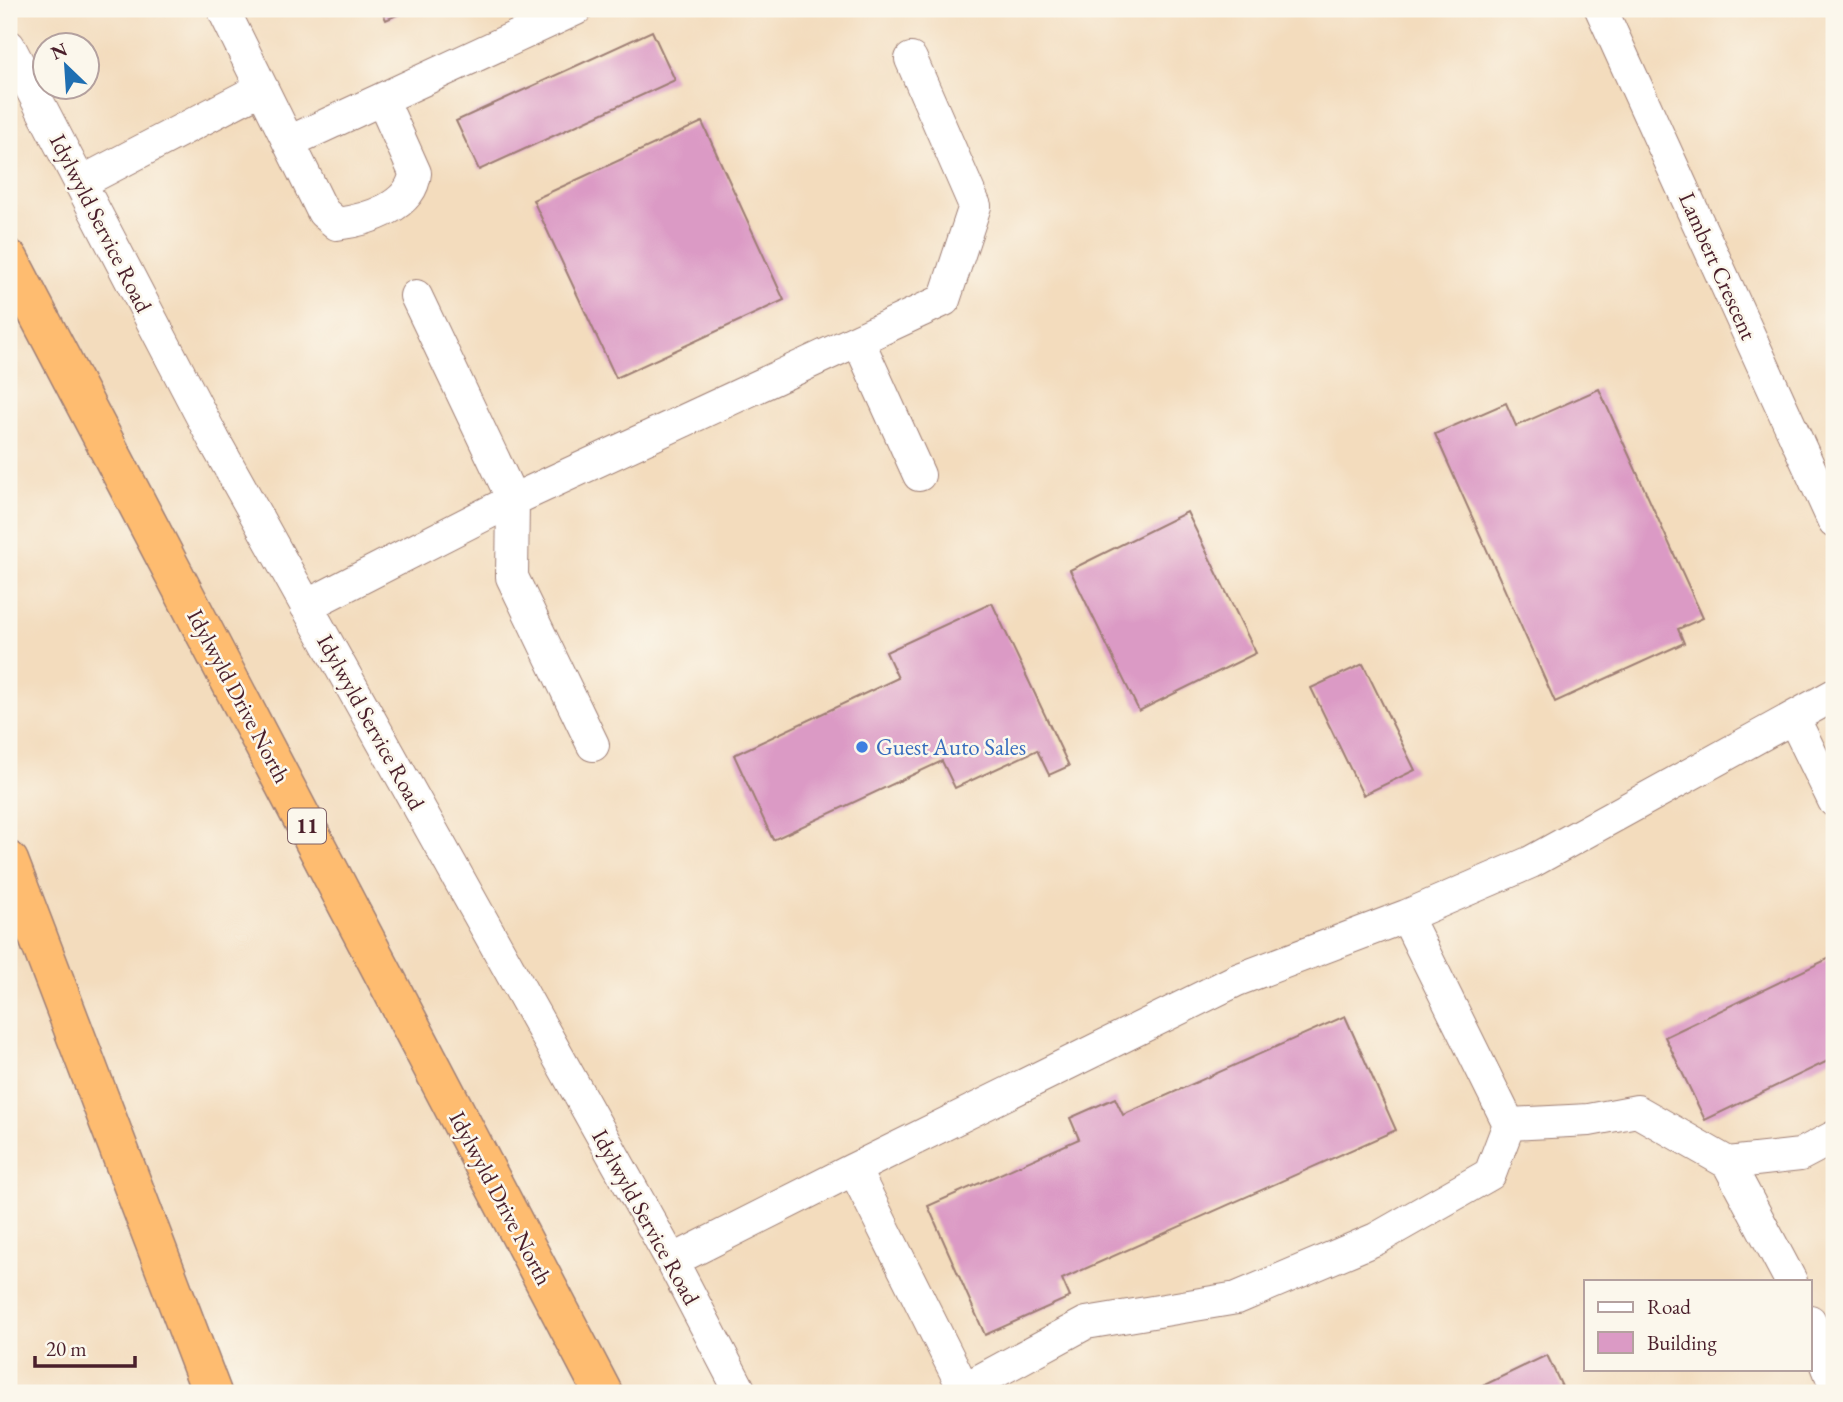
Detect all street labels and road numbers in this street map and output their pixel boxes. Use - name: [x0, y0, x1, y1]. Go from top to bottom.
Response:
- street label: Idylwyld Service Road: [43, 129, 159, 318]
- street label: Lambert Crescent: [1672, 188, 1764, 345]
- street label: Idylwyld Drive North: [181, 604, 298, 788]
- street label: Idylwyld Service Road: [310, 629, 432, 815]
- road number: 11: [288, 808, 326, 844]
- street label: Idylwyld Drive North: [443, 1106, 560, 1290]
- street label: Idylwyld Service Road: [585, 1124, 707, 1310]

